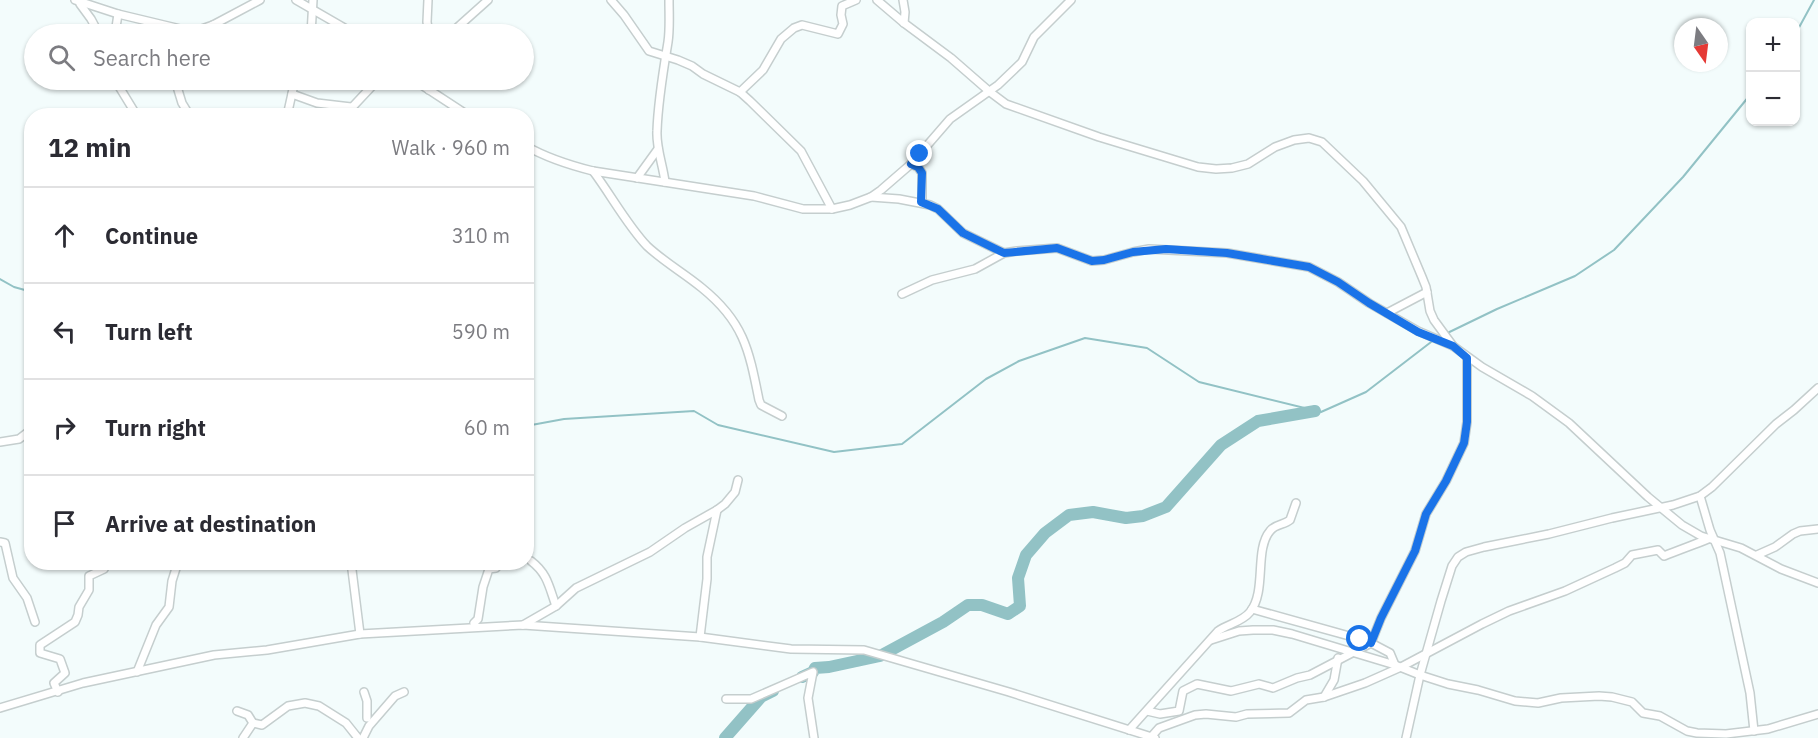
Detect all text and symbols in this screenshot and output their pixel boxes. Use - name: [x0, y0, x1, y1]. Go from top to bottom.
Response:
- north arrow: [1674, 18, 1728, 72]
- map controls: [1746, 18, 1800, 126]
- button: +: [1746, 18, 1800, 72]
- search box: [24, 24, 534, 90]
- icon: search: [45, 41, 78, 74]
- text: Search here: [93, 43, 211, 72]
- button: −: [1746, 72, 1800, 126]
- text: 12 min: [48, 130, 132, 164]
- text: Walk · 960 m: [392, 134, 510, 161]
- route end: [906, 140, 932, 166]
- icon: ahead: [48, 219, 81, 252]
- text: Continue: [105, 221, 198, 250]
- text: 310 m: [452, 222, 510, 249]
- icon: left: [48, 315, 81, 348]
- text: Turn left: [105, 317, 193, 346]
- text: 590 m: [452, 318, 510, 345]
- icon: right: [48, 411, 81, 444]
- text: Turn right: [105, 413, 206, 442]
- text: 60 m: [464, 414, 510, 441]
- icon: arrive: [48, 507, 81, 540]
- text: Arrive at destination: [105, 509, 316, 538]
- route start: [1346, 625, 1372, 651]

